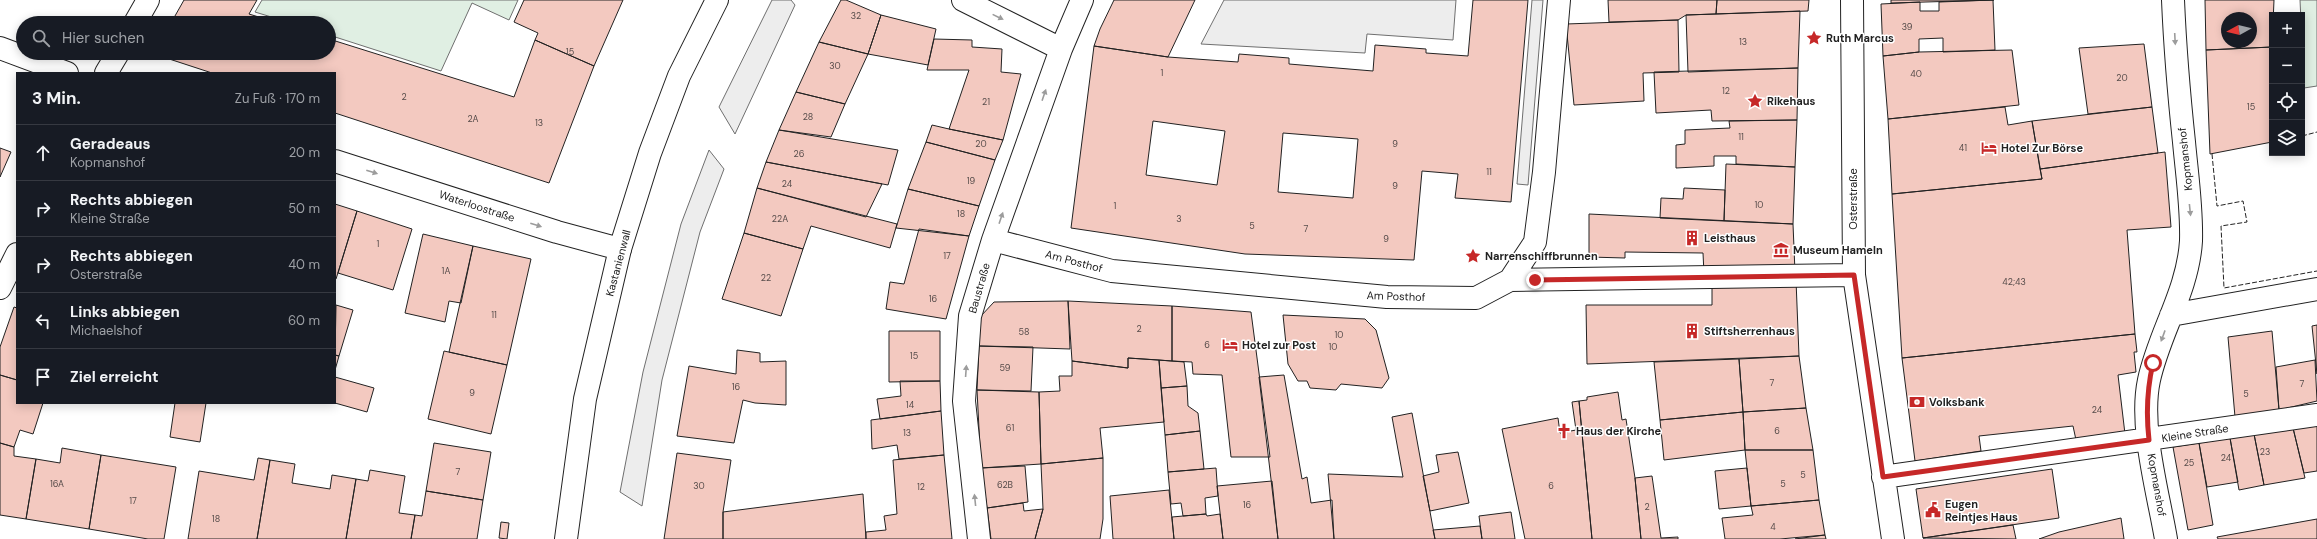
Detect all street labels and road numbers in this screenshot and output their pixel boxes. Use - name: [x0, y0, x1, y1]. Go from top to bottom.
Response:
- street label: Kopmanshof: [2175, 126, 2195, 191]
- street label: Osterstraße: [1846, 168, 1860, 230]
- street label: Waterloostraße: [437, 187, 517, 225]
- street label: Kastanienwall: [602, 228, 634, 298]
- street label: Am Posthof: [1044, 247, 1104, 275]
- street label: Baustraße: [965, 261, 993, 315]
- street label: Am Posthof: [1366, 288, 1426, 304]
- street label: Kleine Straße: [2161, 421, 2229, 445]
- street label: Kopmanshof: [2145, 452, 2169, 518]

